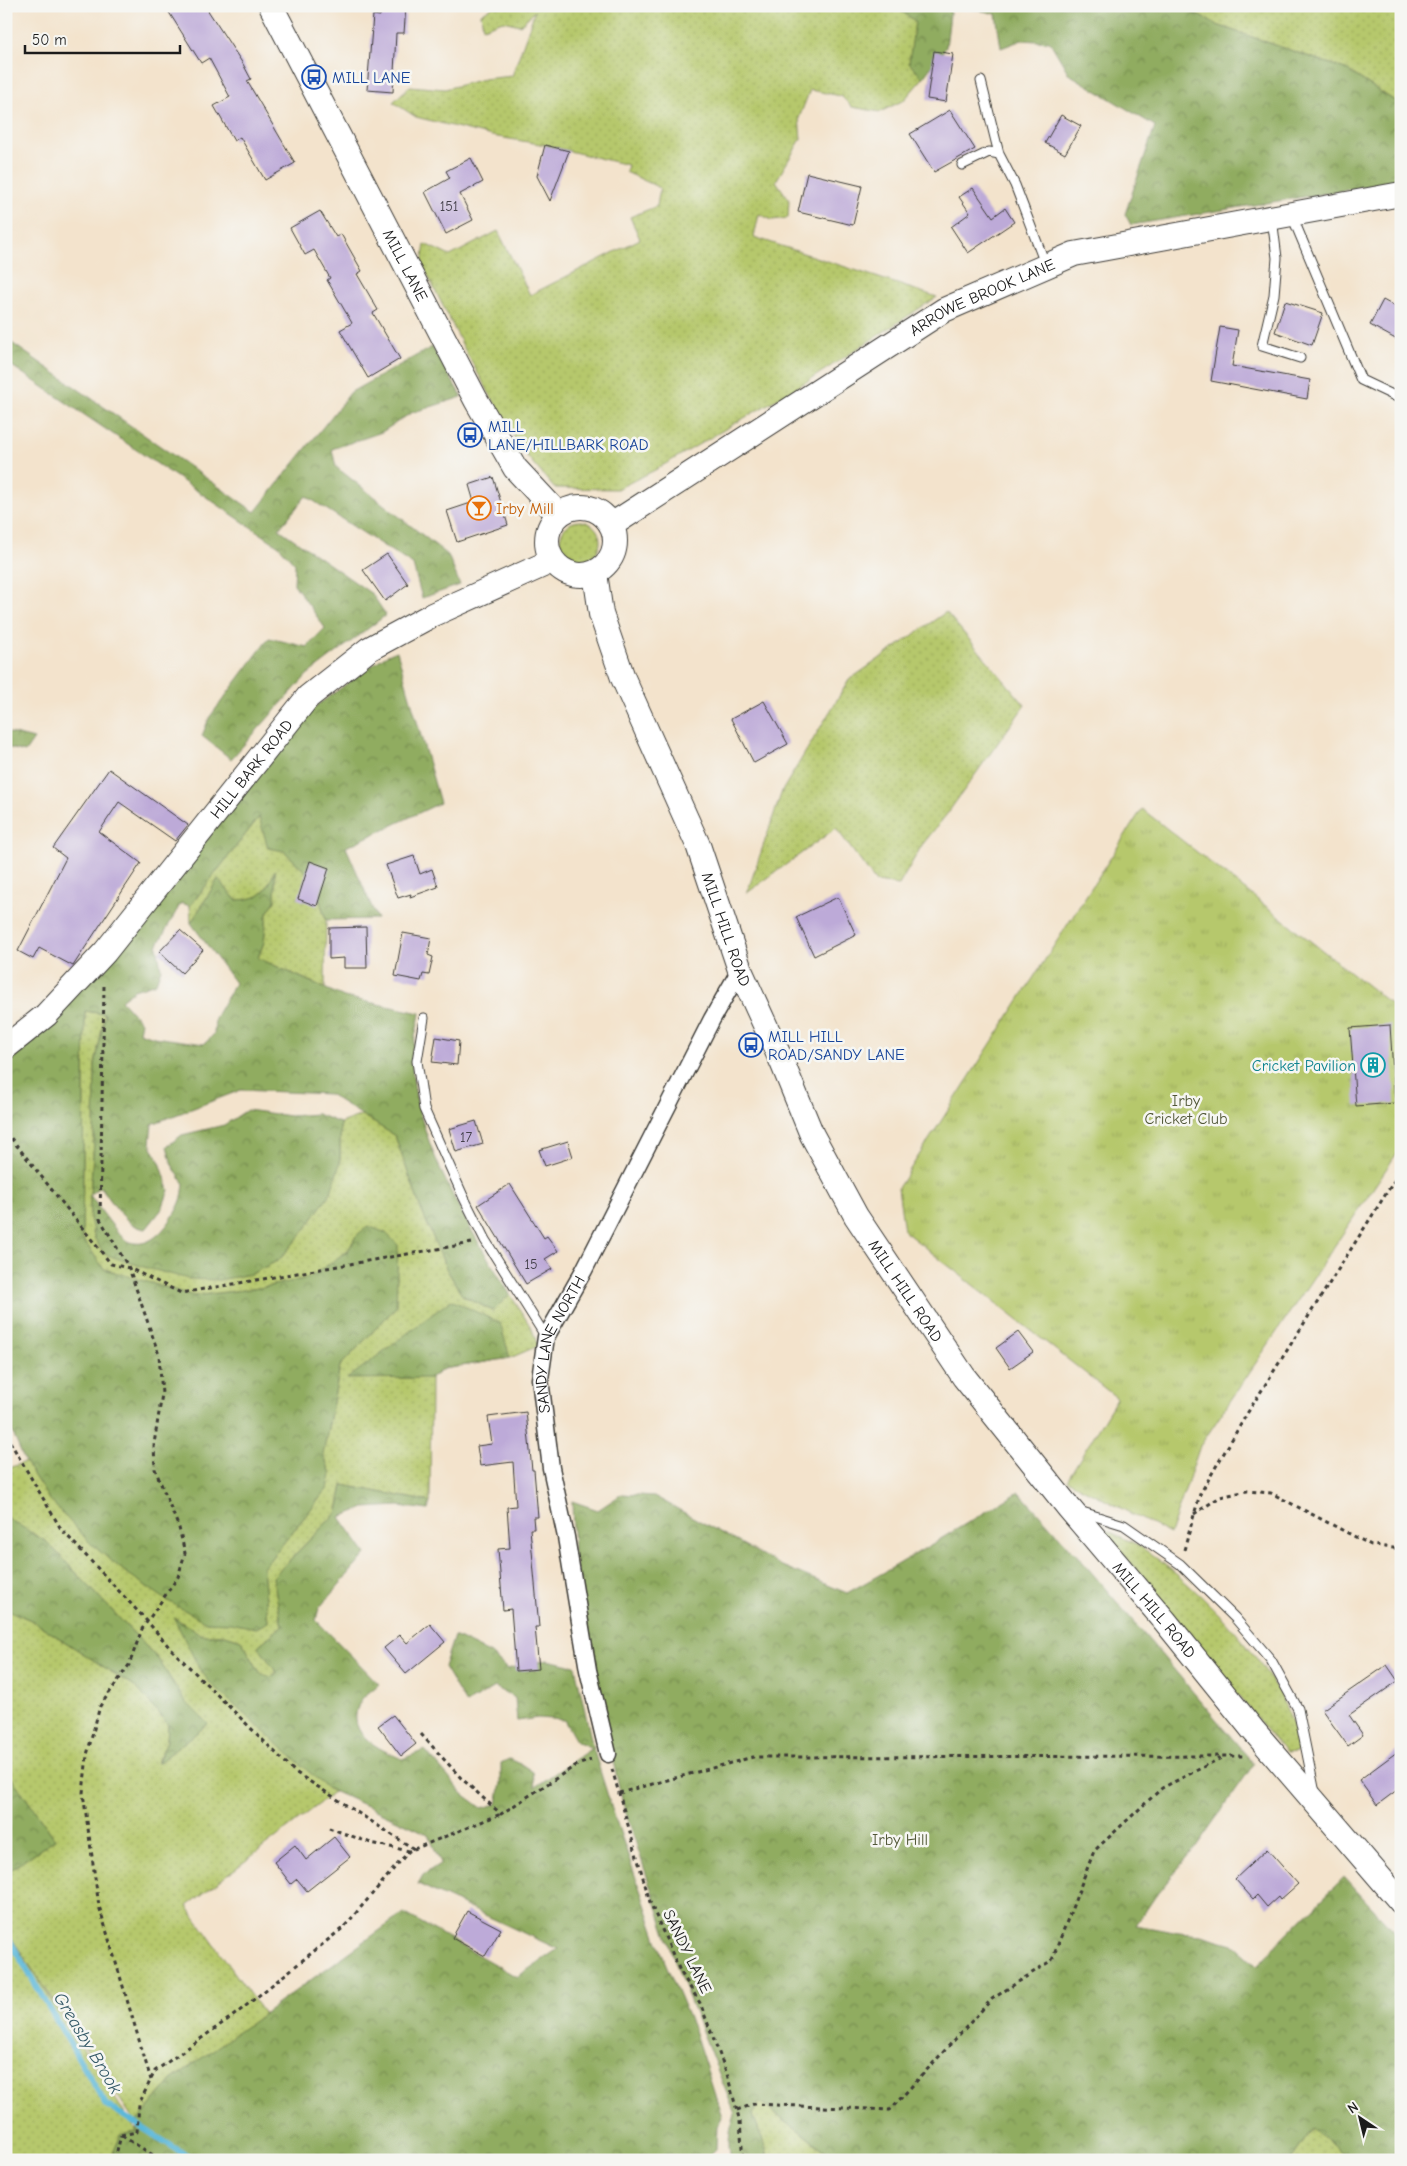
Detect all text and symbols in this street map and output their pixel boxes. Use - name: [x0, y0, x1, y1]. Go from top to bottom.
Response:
- scale bar: [25, 22, 180, 54]
- text: 50 m: [32, 31, 67, 49]
- bus stop icon: MILL LANE: [301, 64, 327, 90]
- place label: MILL LANE: [332, 69, 411, 87]
- house number: 151: [440, 198, 458, 215]
- street label: MILL LANE: [379, 226, 431, 305]
- street label: ARROWE BROOK LANE: [906, 255, 1058, 340]
- place label: MILL LANE/HILLBARK ROAD: [488, 418, 649, 454]
- bus stop icon: MILL LANE/HILLBARK ROAD: [457, 422, 483, 448]
- bar icon: Irby Mill: [466, 495, 492, 521]
- place label: Irby Mill: [496, 500, 554, 518]
- street label: HILL BARK ROAD: [207, 716, 297, 822]
- street label: MILL HILL ROAD: [698, 870, 754, 989]
- place label: MILL HILL ROAD/SANDY LANE: [768, 1028, 905, 1064]
- bus stop icon: MILL HILL ROAD/SANDY LANE: [738, 1032, 764, 1058]
- building icon: Cricket Pavilion: [1360, 1052, 1386, 1078]
- place label: Cricket Pavilion: [1252, 1057, 1356, 1075]
- park label: Irby Cricket Club: [1145, 1092, 1227, 1128]
- house number: 17: [460, 1129, 472, 1146]
- street label: MILL HILL ROAD: [864, 1236, 946, 1346]
- house number: 15: [524, 1256, 538, 1273]
- street label: SANDY LANE NORTH: [532, 1273, 589, 1414]
- street label: MILL HILL ROAD: [1109, 1559, 1199, 1662]
- park label: Irby Hill: [872, 1831, 928, 1849]
- street label: SANDY LANE: [659, 1907, 715, 1996]
- water label: Greasby Brook: [49, 1989, 126, 2098]
- north arrow: [1334, 2094, 1384, 2144]
- text: N: [1344, 2098, 1361, 2117]

